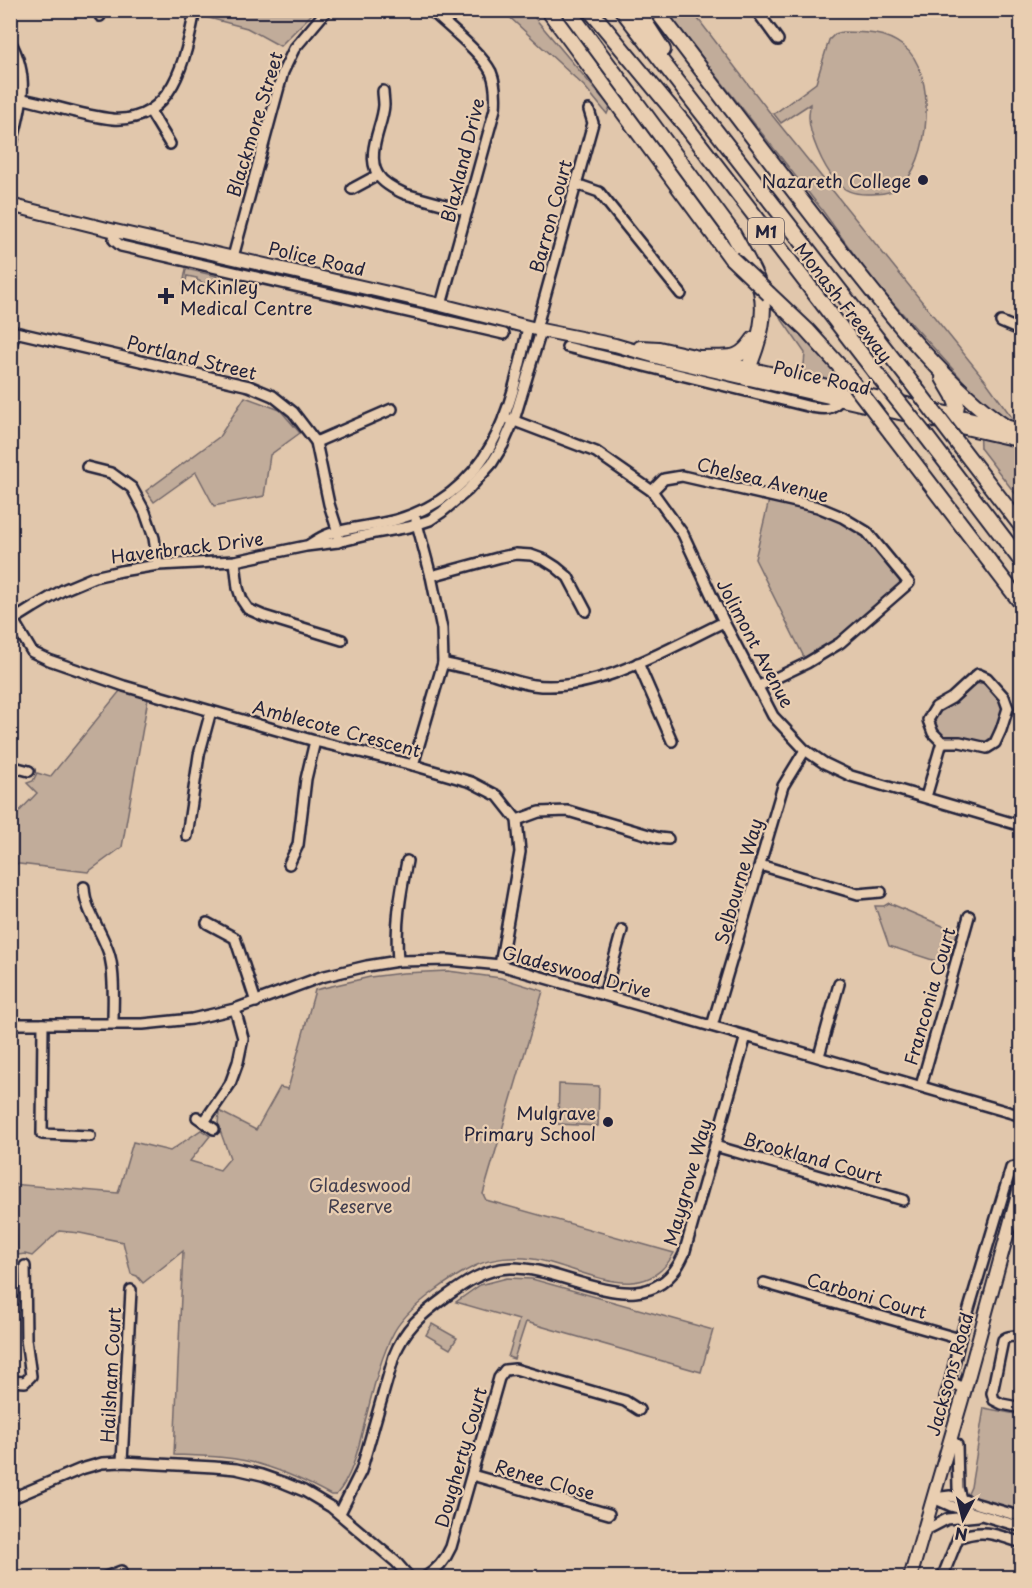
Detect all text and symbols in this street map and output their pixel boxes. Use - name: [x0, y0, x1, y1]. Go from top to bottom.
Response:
- street label: Blackmore Street: [219, 48, 289, 200]
- street label: Blaxland Drive: [433, 95, 491, 225]
- street label: Barron Court: [522, 156, 578, 276]
- place label: Nazareth College: [762, 167, 911, 194]
- marker: Nazareth College: [916, 173, 930, 187]
- road number: M1: [748, 218, 784, 244]
- street label: Police Road: [266, 234, 368, 282]
- street label: Monash Freeway: [789, 236, 899, 368]
- place label: McKinley Medical Centre: [180, 273, 313, 321]
- marker: McKinley Medical Centre: [157, 287, 175, 305]
- street label: Portland Street: [124, 328, 260, 386]
- street label: Police Road: [771, 353, 873, 401]
- street label: Chelsea Avenue: [694, 450, 832, 508]
- street label: Haverbrack Drive: [109, 524, 265, 570]
- street label: Jolimont Avenue: [711, 574, 801, 712]
- street label: Amblecote Crescent: [250, 693, 424, 763]
- street label: Selbourne Way: [707, 815, 769, 947]
- street label: Franconia Court: [896, 924, 962, 1068]
- street label: Gladeswood Drive: [499, 938, 655, 1004]
- place label: Mulgrave Primary School: [464, 1099, 596, 1147]
- marker: Mulgrave Primary School: [601, 1115, 615, 1129]
- street label: Maygrove Way: [656, 1115, 718, 1249]
- street label: Brookland Court: [740, 1124, 886, 1190]
- park label: Gladeswood Reserve: [309, 1171, 411, 1219]
- street label: Carboni Court: [804, 1265, 930, 1325]
- street label: Hailsham Court: [93, 1306, 127, 1444]
- street label: Jacksons Road: [918, 1309, 980, 1439]
- street label: Dougherty Court: [427, 1384, 493, 1530]
- street label: Renee Close: [492, 1452, 598, 1506]
- north arrow: [933, 1489, 993, 1549]
- text: N: [953, 1522, 969, 1548]

